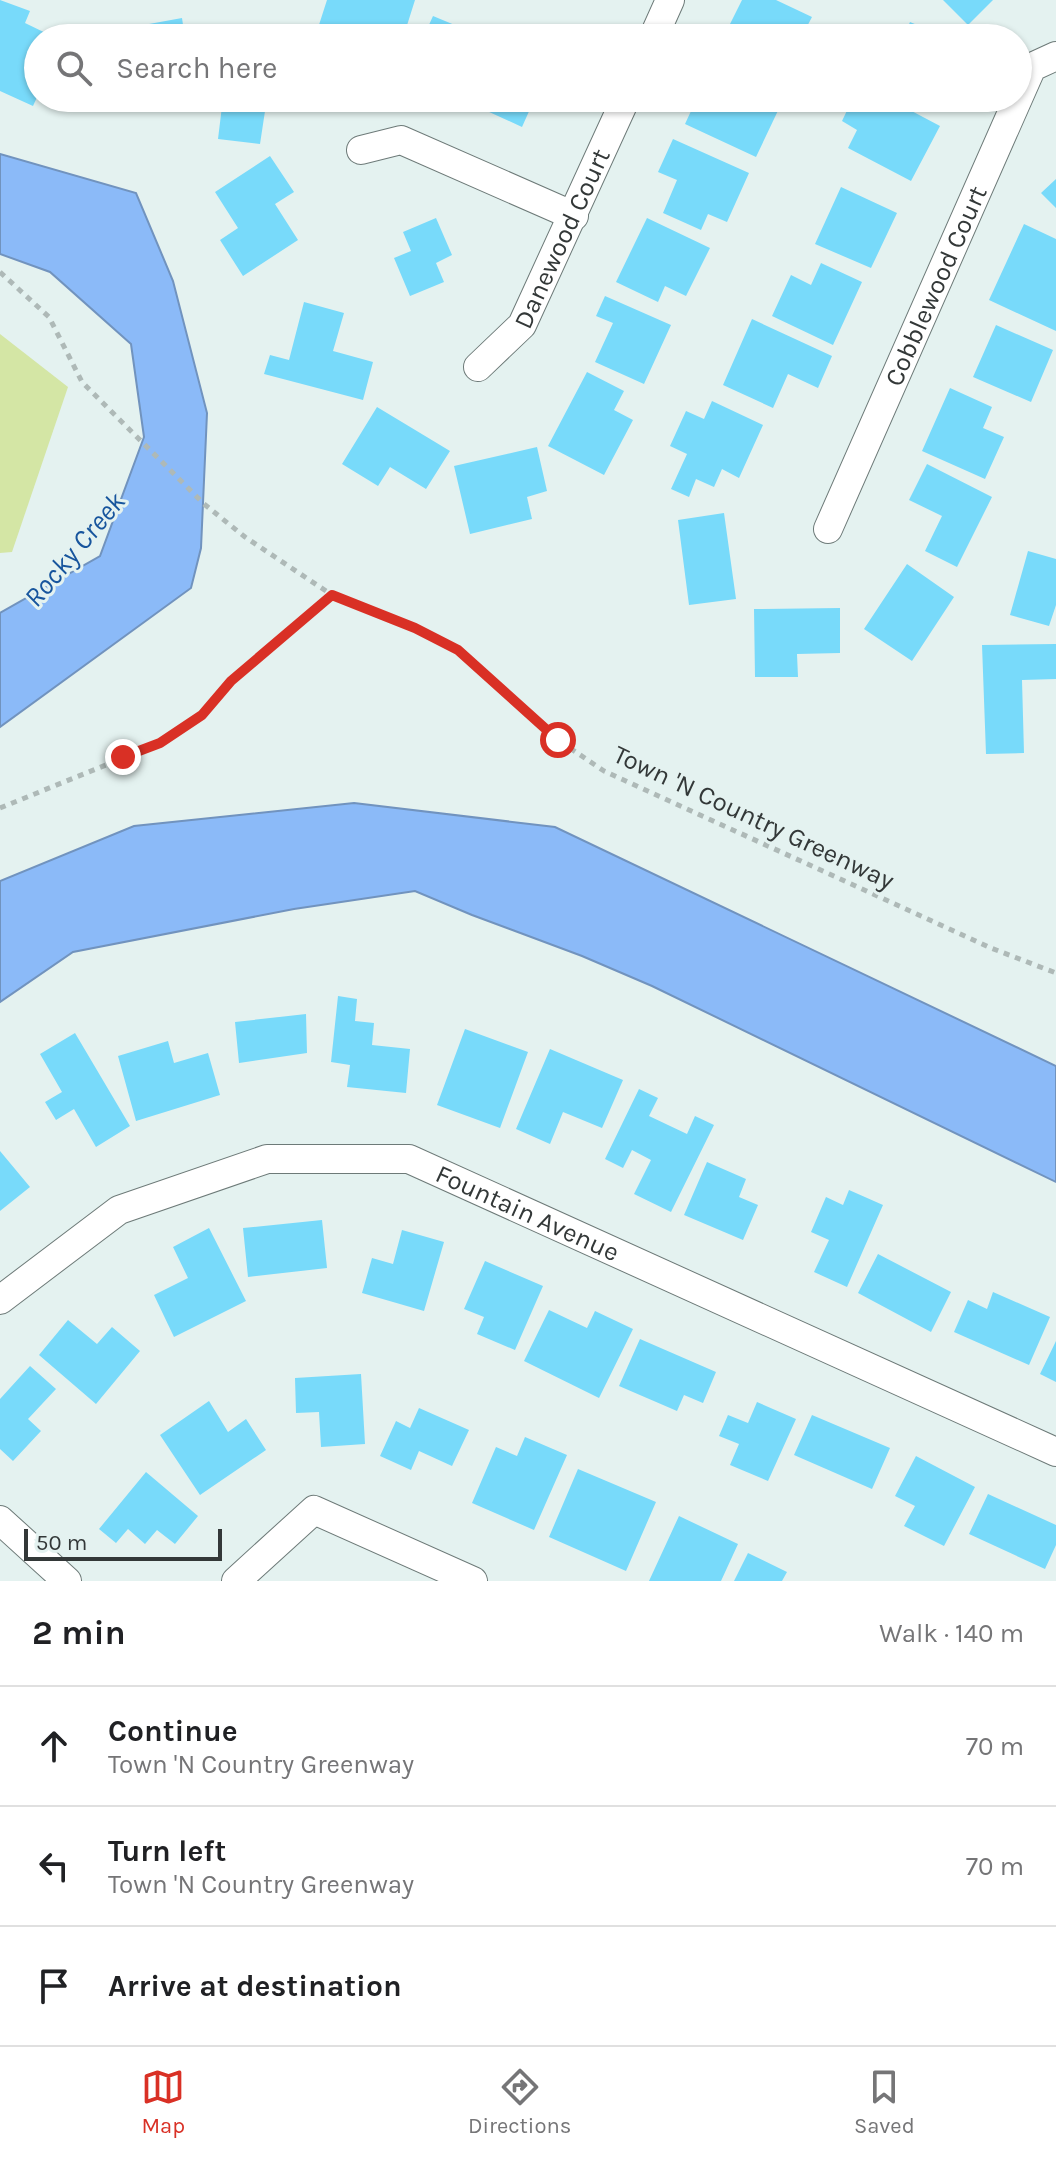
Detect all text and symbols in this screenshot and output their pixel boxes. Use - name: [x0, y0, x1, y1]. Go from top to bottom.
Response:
- search box: [24, 24, 1032, 112]
- icon: search: [52, 46, 96, 90]
- text: Search here: [116, 50, 277, 86]
- street label: Danewood Court: [507, 144, 617, 334]
- street label: Cobblewood Court: [878, 181, 994, 391]
- water label: Rocky Creek: [17, 485, 132, 613]
- route start: [540, 722, 576, 758]
- route end: [105, 739, 141, 775]
- street label: Town 'N Country Greenway: [608, 739, 899, 896]
- street label: Fountain Avenue: [431, 1158, 624, 1268]
- scale bar: [24, 1525, 222, 1561]
- text: 50 m: [36, 1530, 87, 1556]
- text: 2 min: [32, 1613, 126, 1653]
- text: Walk · 140 m: [879, 1618, 1024, 1649]
- text: Continue: [108, 1713, 238, 1749]
- icon: ahead: [32, 1724, 76, 1768]
- text: 70 m: [966, 1731, 1024, 1762]
- text: Town 'N Country Greenway: [108, 1749, 414, 1780]
- text: Turn left: [108, 1833, 226, 1869]
- icon: left: [32, 1844, 76, 1888]
- text: 70 m: [966, 1851, 1024, 1882]
- text: Town 'N Country Greenway: [108, 1869, 414, 1900]
- icon: arrive: [32, 1964, 76, 2008]
- text: Arrive at destination: [108, 1968, 402, 2004]
- tab: Map: [141, 2065, 185, 2139]
- tab: Directions: [468, 2065, 571, 2139]
- tab: Saved: [854, 2065, 915, 2139]

